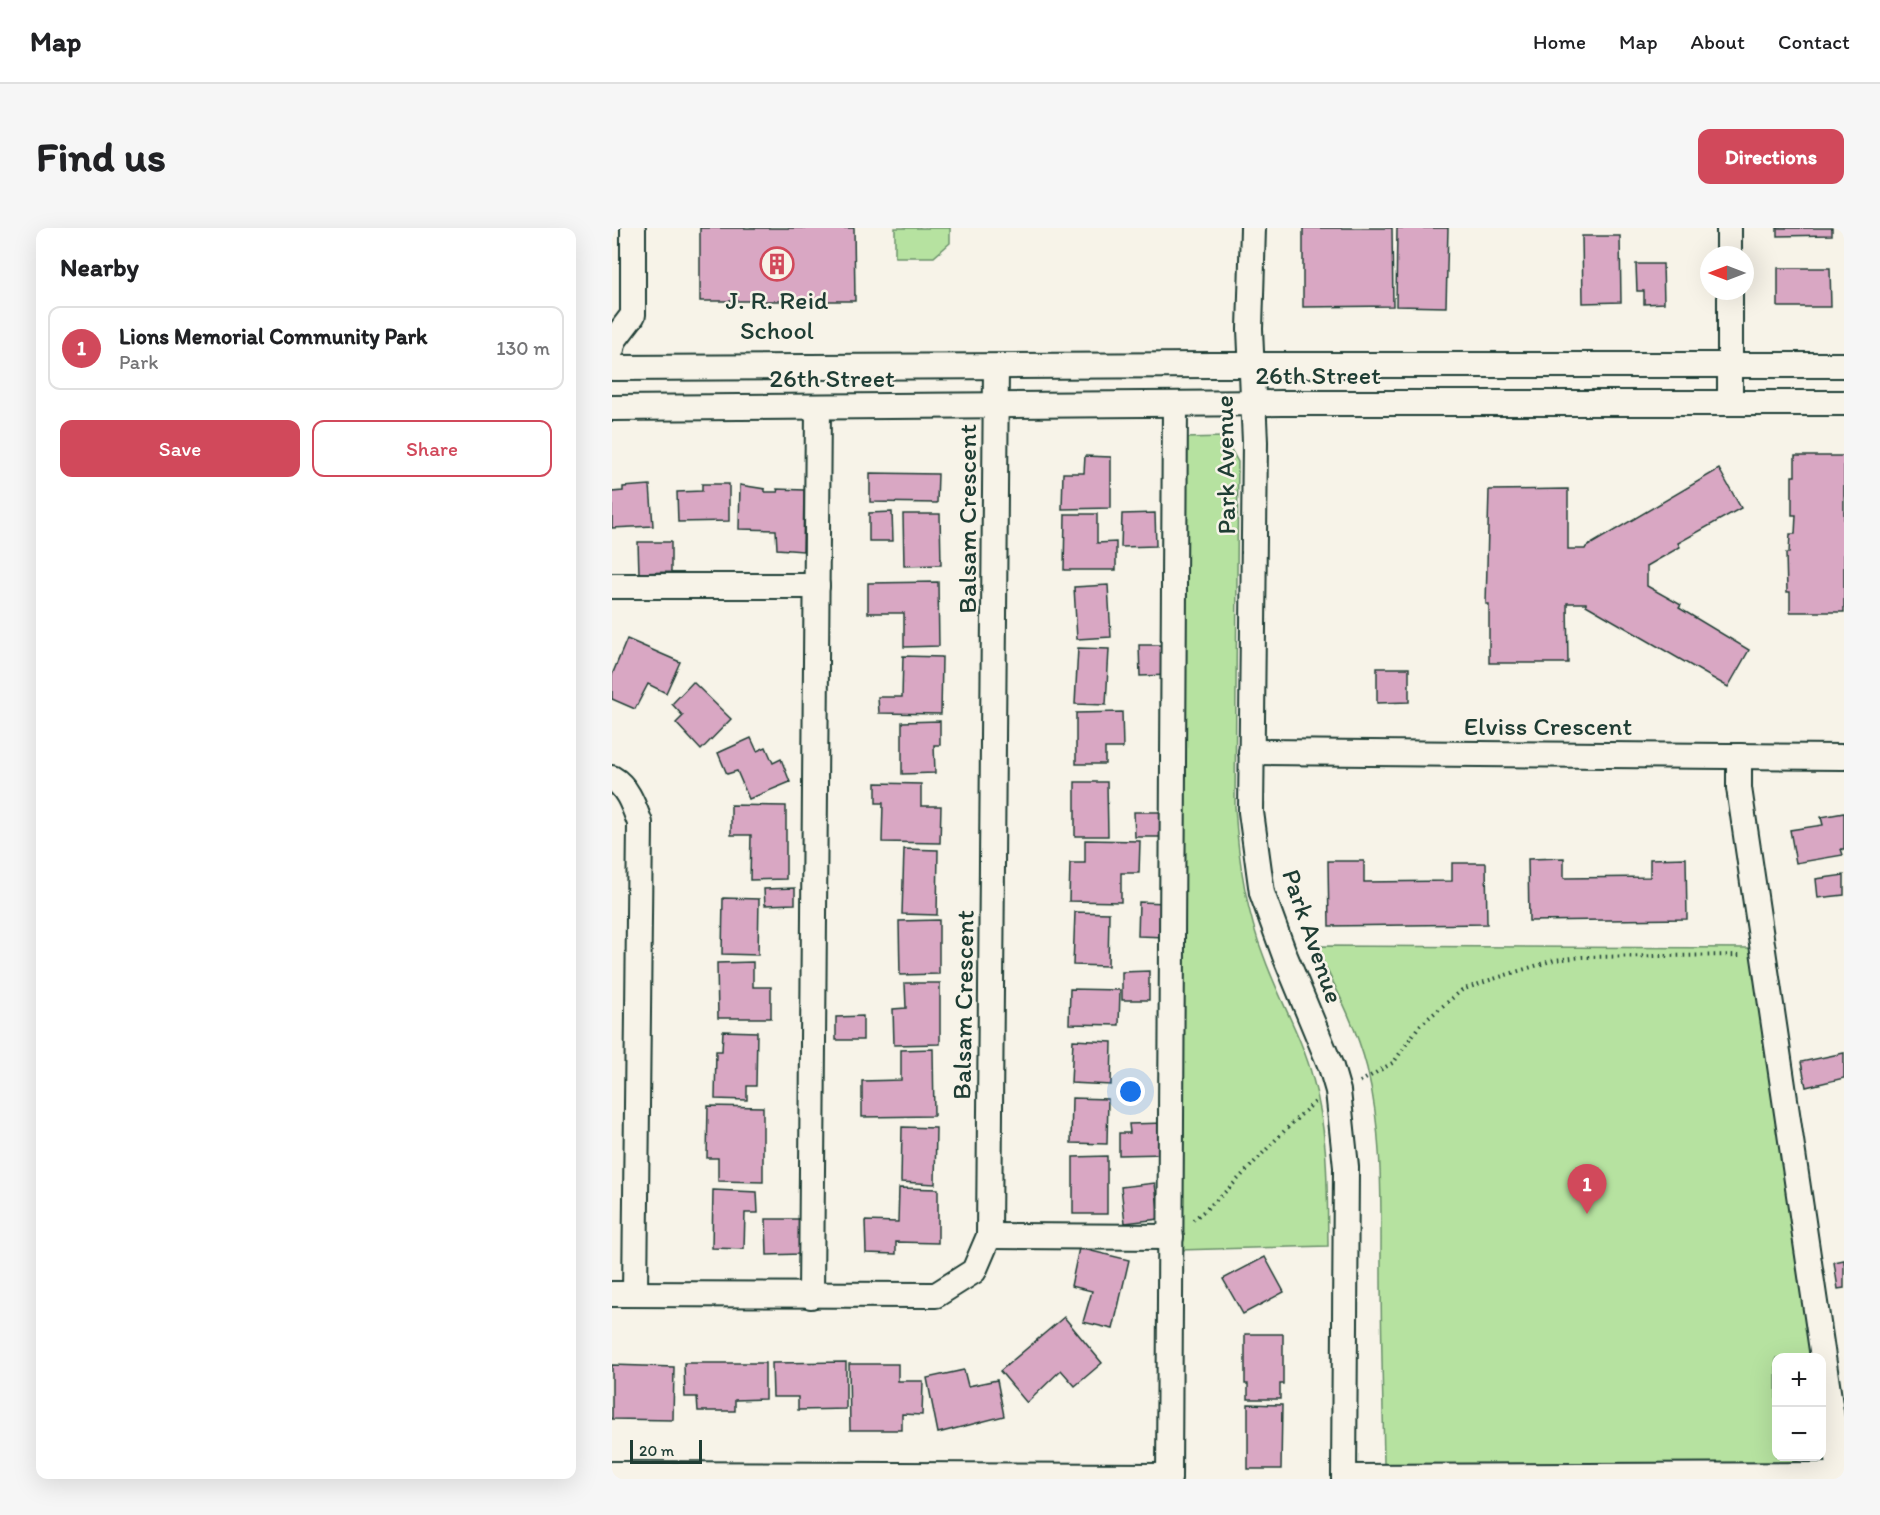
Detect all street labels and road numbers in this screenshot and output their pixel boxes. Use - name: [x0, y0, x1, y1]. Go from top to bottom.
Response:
- street label: 26th Street: [1255, 359, 1381, 391]
- street label: 26th Street: [769, 362, 895, 394]
- street label: Park Avenue: [1208, 395, 1242, 535]
- street label: Balsam Crescent: [951, 424, 983, 614]
- street label: Elviss Crescent: [1464, 710, 1632, 742]
- street label: Park Avenue: [1275, 865, 1351, 1007]
- street label: Balsam Crescent: [945, 910, 981, 1100]

